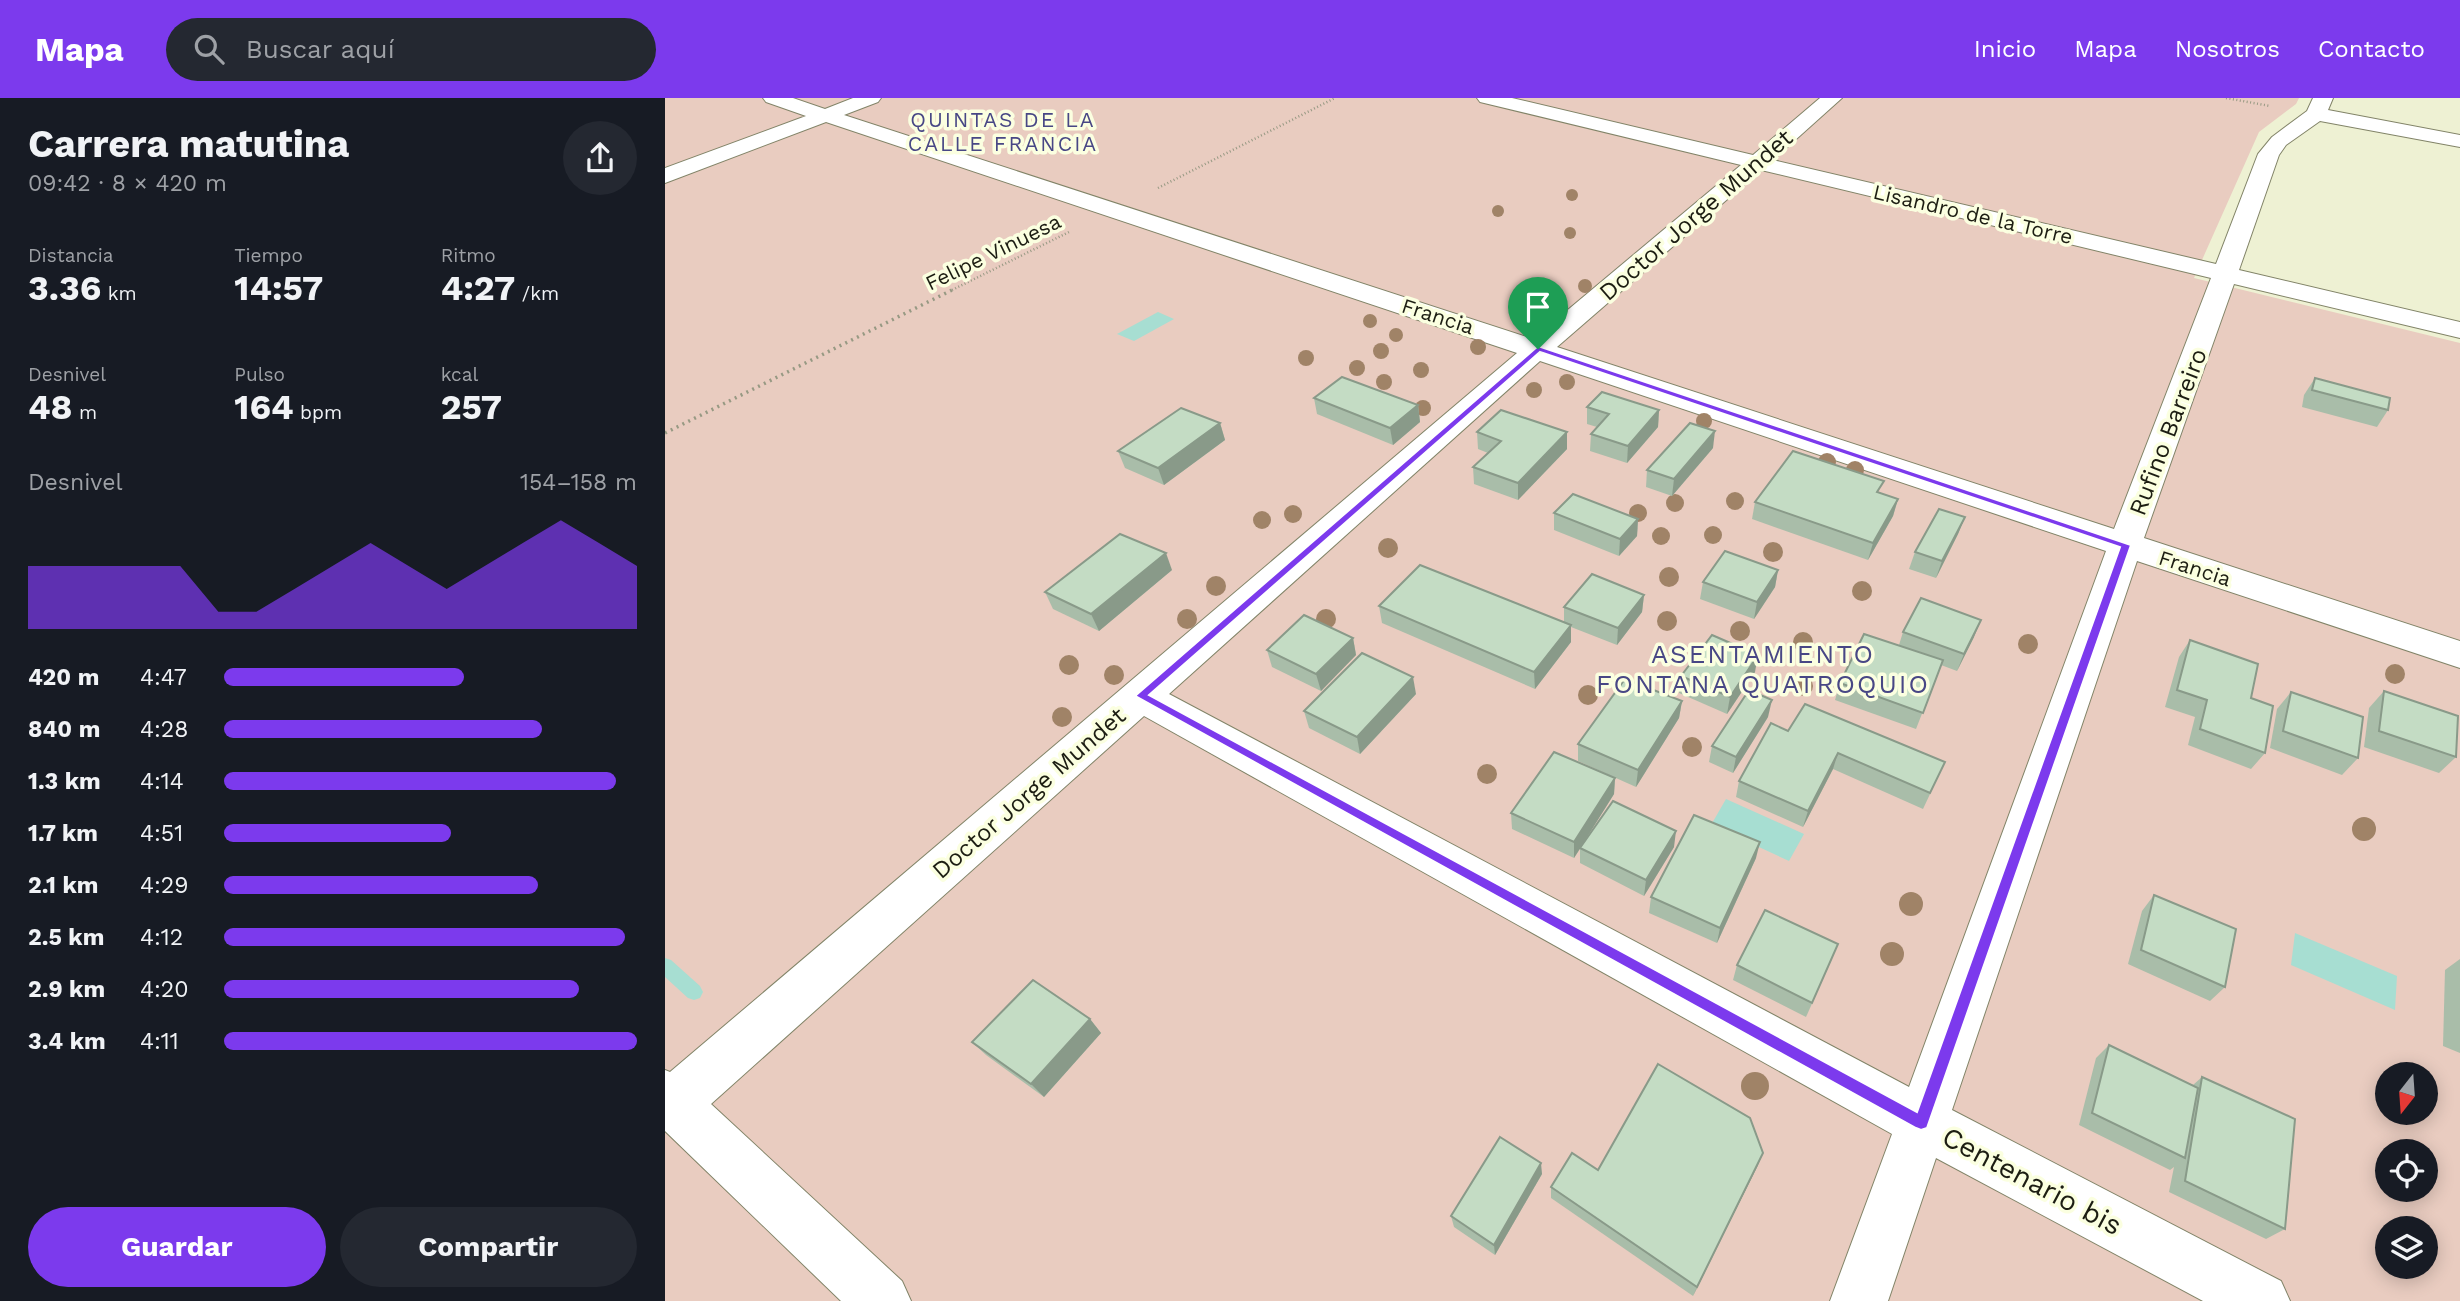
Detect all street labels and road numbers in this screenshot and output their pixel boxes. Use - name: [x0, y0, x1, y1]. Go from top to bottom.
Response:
- street label: Doctor Jorge Mundet: [1594, 123, 1798, 307]
- street label: Lisandro de la Torre: [1871, 179, 2075, 249]
- street label: Felipe Vinuesa: [921, 208, 1065, 296]
- street label: Francia: [1399, 293, 1477, 339]
- street label: Rufino Barreiro: [2123, 345, 2213, 519]
- street label: Francia: [2156, 545, 2234, 591]
- street label: Doctor Jorge Mundet: [927, 701, 1131, 885]
- street label: Centenario bis: [1937, 1120, 2127, 1242]

